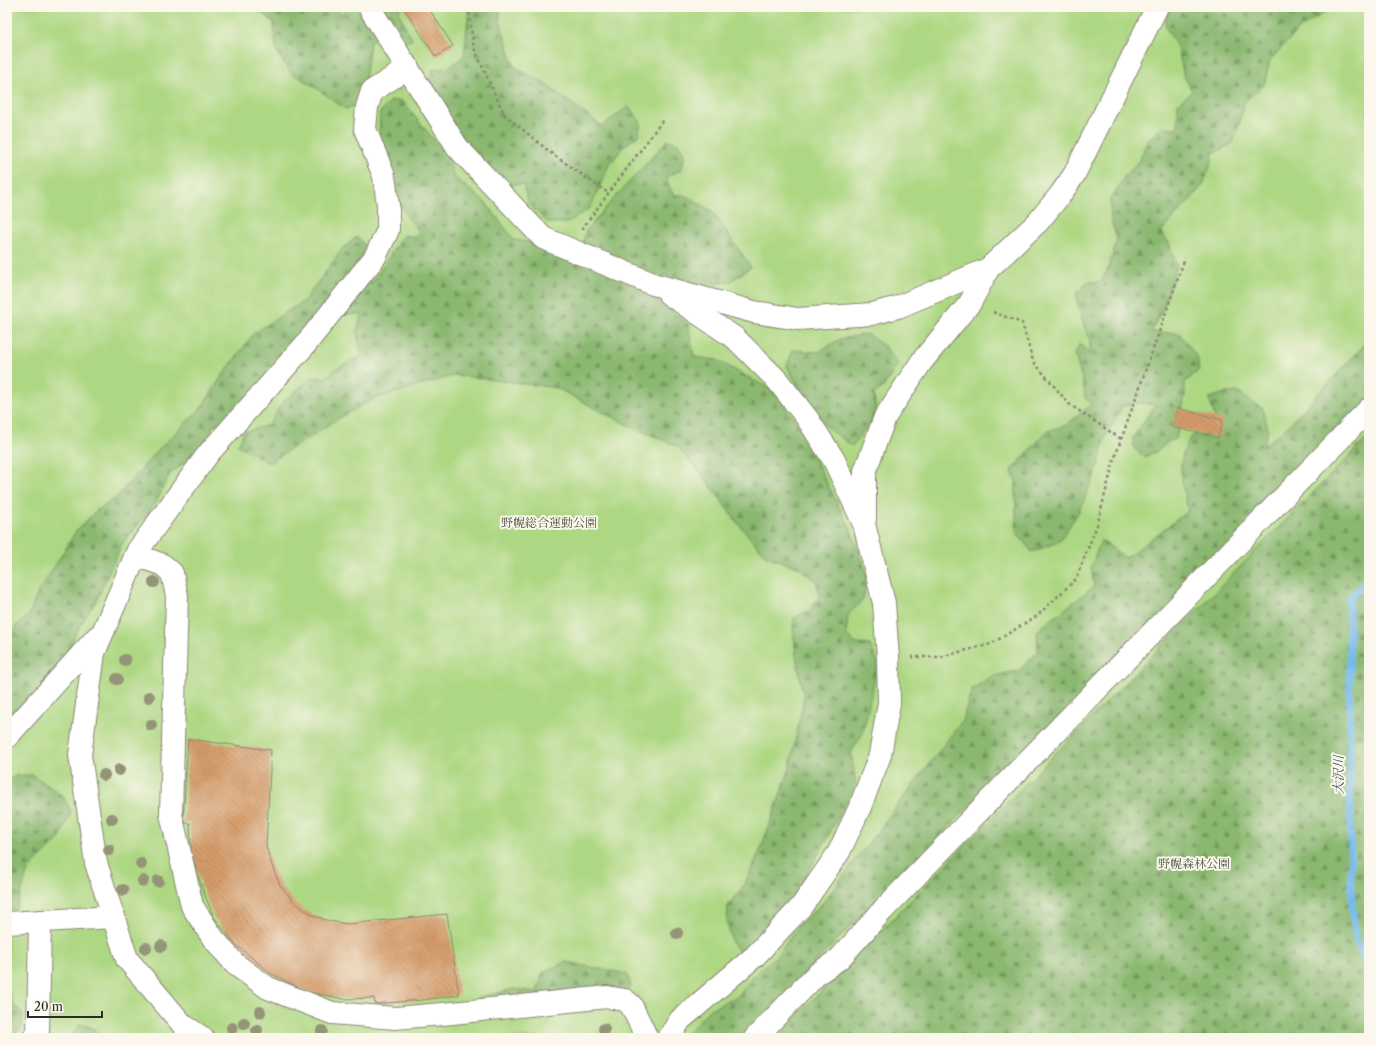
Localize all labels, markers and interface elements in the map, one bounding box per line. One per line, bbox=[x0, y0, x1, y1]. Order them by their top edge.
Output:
park label: 野幌総合運動公園 bbox=[501, 515, 597, 530]
water label: 大沢川 bbox=[1330, 754, 1346, 795]
park label: 野幌森林公園 bbox=[1158, 856, 1230, 871]
scale bar bbox=[28, 993, 102, 1019]
text: 20 m bbox=[34, 999, 63, 1014]

